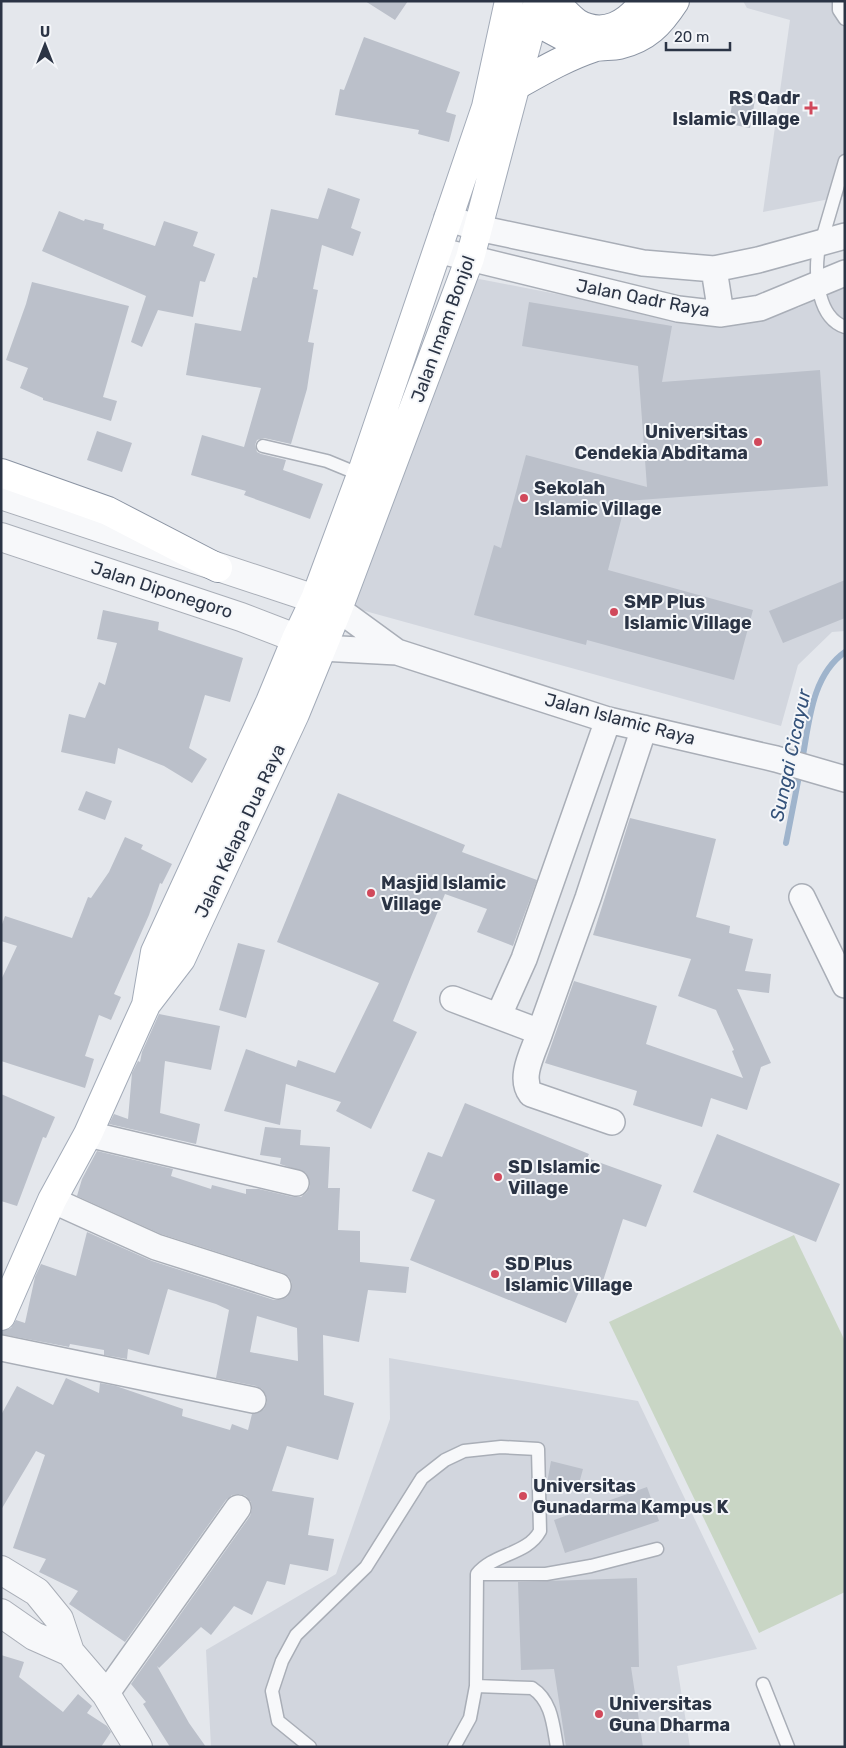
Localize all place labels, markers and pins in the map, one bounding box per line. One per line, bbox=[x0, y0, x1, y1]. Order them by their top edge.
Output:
place label: RS Qadr Islamic Village bbox=[672, 87, 800, 130]
marker: RS Qadr Islamic Village bbox=[804, 101, 818, 115]
place label: Universitas Cendekia Abditama bbox=[574, 421, 748, 464]
marker: Universitas Cendekia Abditama bbox=[752, 436, 764, 448]
place label: Sekolah Islamic Village bbox=[534, 477, 662, 520]
marker: Sekolah Islamic Village bbox=[518, 492, 530, 504]
place label: SMP Plus Islamic Village bbox=[624, 591, 752, 634]
marker: SMP Plus Islamic Village bbox=[608, 606, 620, 618]
place label: Masjid Islamic Village bbox=[381, 872, 506, 915]
marker: Masjid Islamic Village bbox=[365, 887, 377, 899]
place label: SD Islamic Village bbox=[508, 1156, 601, 1199]
marker: SD Islamic Village bbox=[492, 1171, 504, 1183]
place label: SD Plus Islamic Village bbox=[505, 1253, 633, 1296]
marker: SD Plus Islamic Village bbox=[489, 1268, 501, 1280]
place label: Universitas Gunadarma Kampus K bbox=[533, 1475, 728, 1518]
marker: Universitas Gunadarma Kampus K bbox=[517, 1490, 529, 1502]
place label: Universitas Guna Dharma bbox=[609, 1693, 730, 1736]
marker: Universitas Guna Dharma bbox=[593, 1708, 605, 1720]

